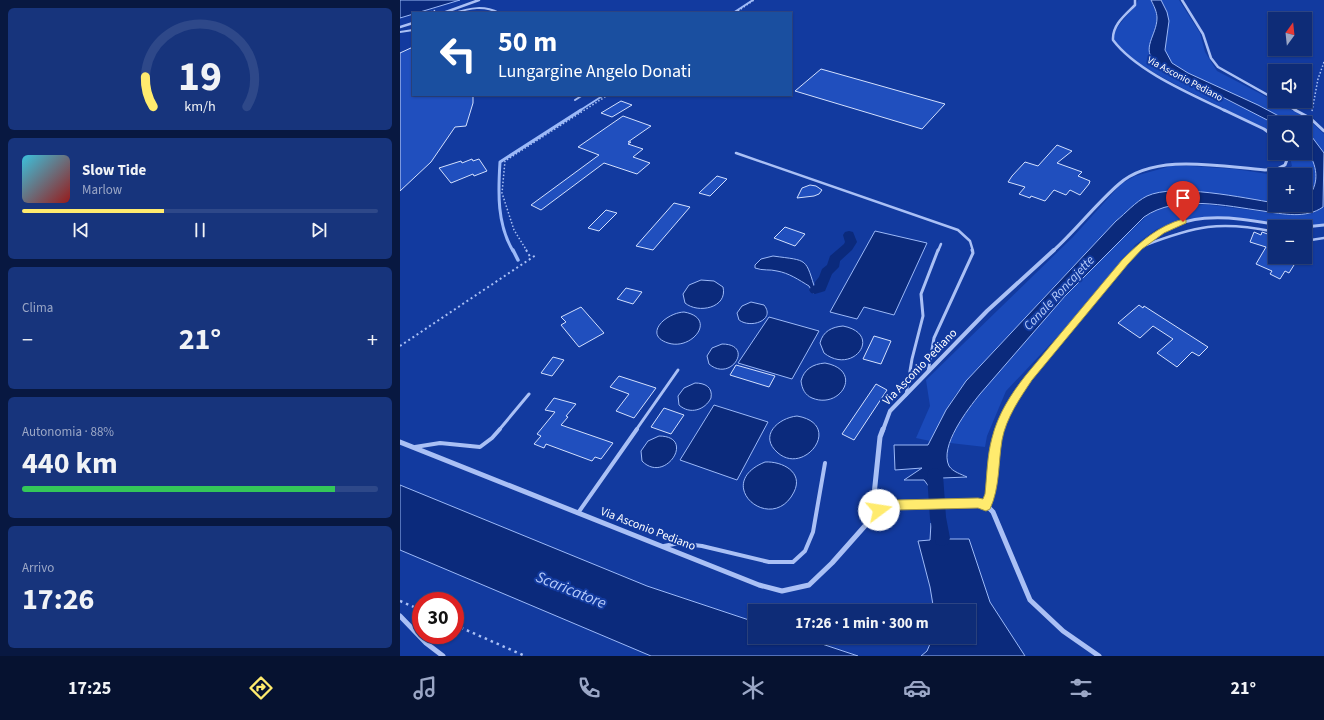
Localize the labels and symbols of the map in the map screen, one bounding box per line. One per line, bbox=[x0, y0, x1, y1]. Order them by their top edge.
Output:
north arrow bbox=[1268, 12, 1312, 56]
street label: Via Asconio Pediano bbox=[1145, 53, 1225, 105]
pin bbox=[1166, 181, 1200, 222]
water label: Canale Roncajette bbox=[1019, 252, 1099, 334]
street label: Via Asconio Pediano bbox=[879, 325, 961, 409]
position arrow bbox=[858, 489, 900, 531]
street label: Via Asconio Pediano bbox=[598, 503, 698, 555]
water label: Scaricatore bbox=[532, 566, 610, 614]
speed limit sign: 30 bbox=[412, 592, 464, 644]

